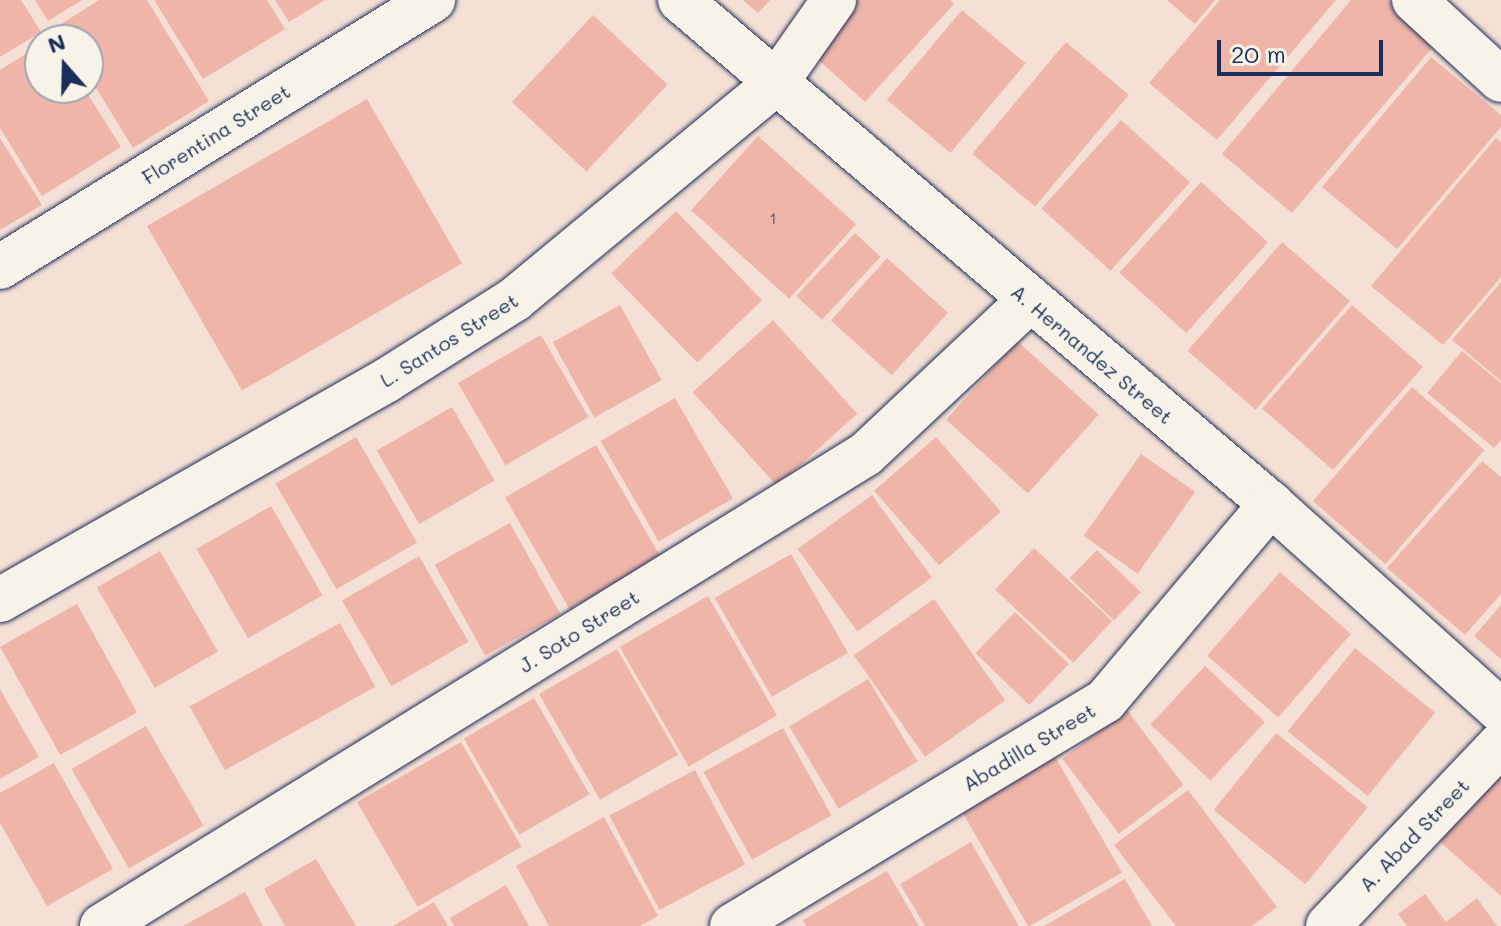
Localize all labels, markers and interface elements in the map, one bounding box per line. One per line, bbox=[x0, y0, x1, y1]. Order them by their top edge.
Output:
north arrow bbox=[24, 24, 104, 104]
scale bar bbox=[1221, 24, 1387, 74]
text: N bbox=[43, 26, 69, 59]
text: 20 m bbox=[1231, 38, 1286, 69]
street label: Florentina Street bbox=[138, 79, 294, 189]
house number: 1 bbox=[769, 208, 777, 228]
street label: A. Hernandez Street bbox=[1006, 279, 1178, 429]
street label: L. Santos Street bbox=[376, 288, 522, 392]
street label: J. Soto Street bbox=[514, 584, 644, 678]
street label: Abadilla Street bbox=[958, 698, 1100, 796]
street label: A. Abad Street bbox=[1354, 773, 1474, 897]

